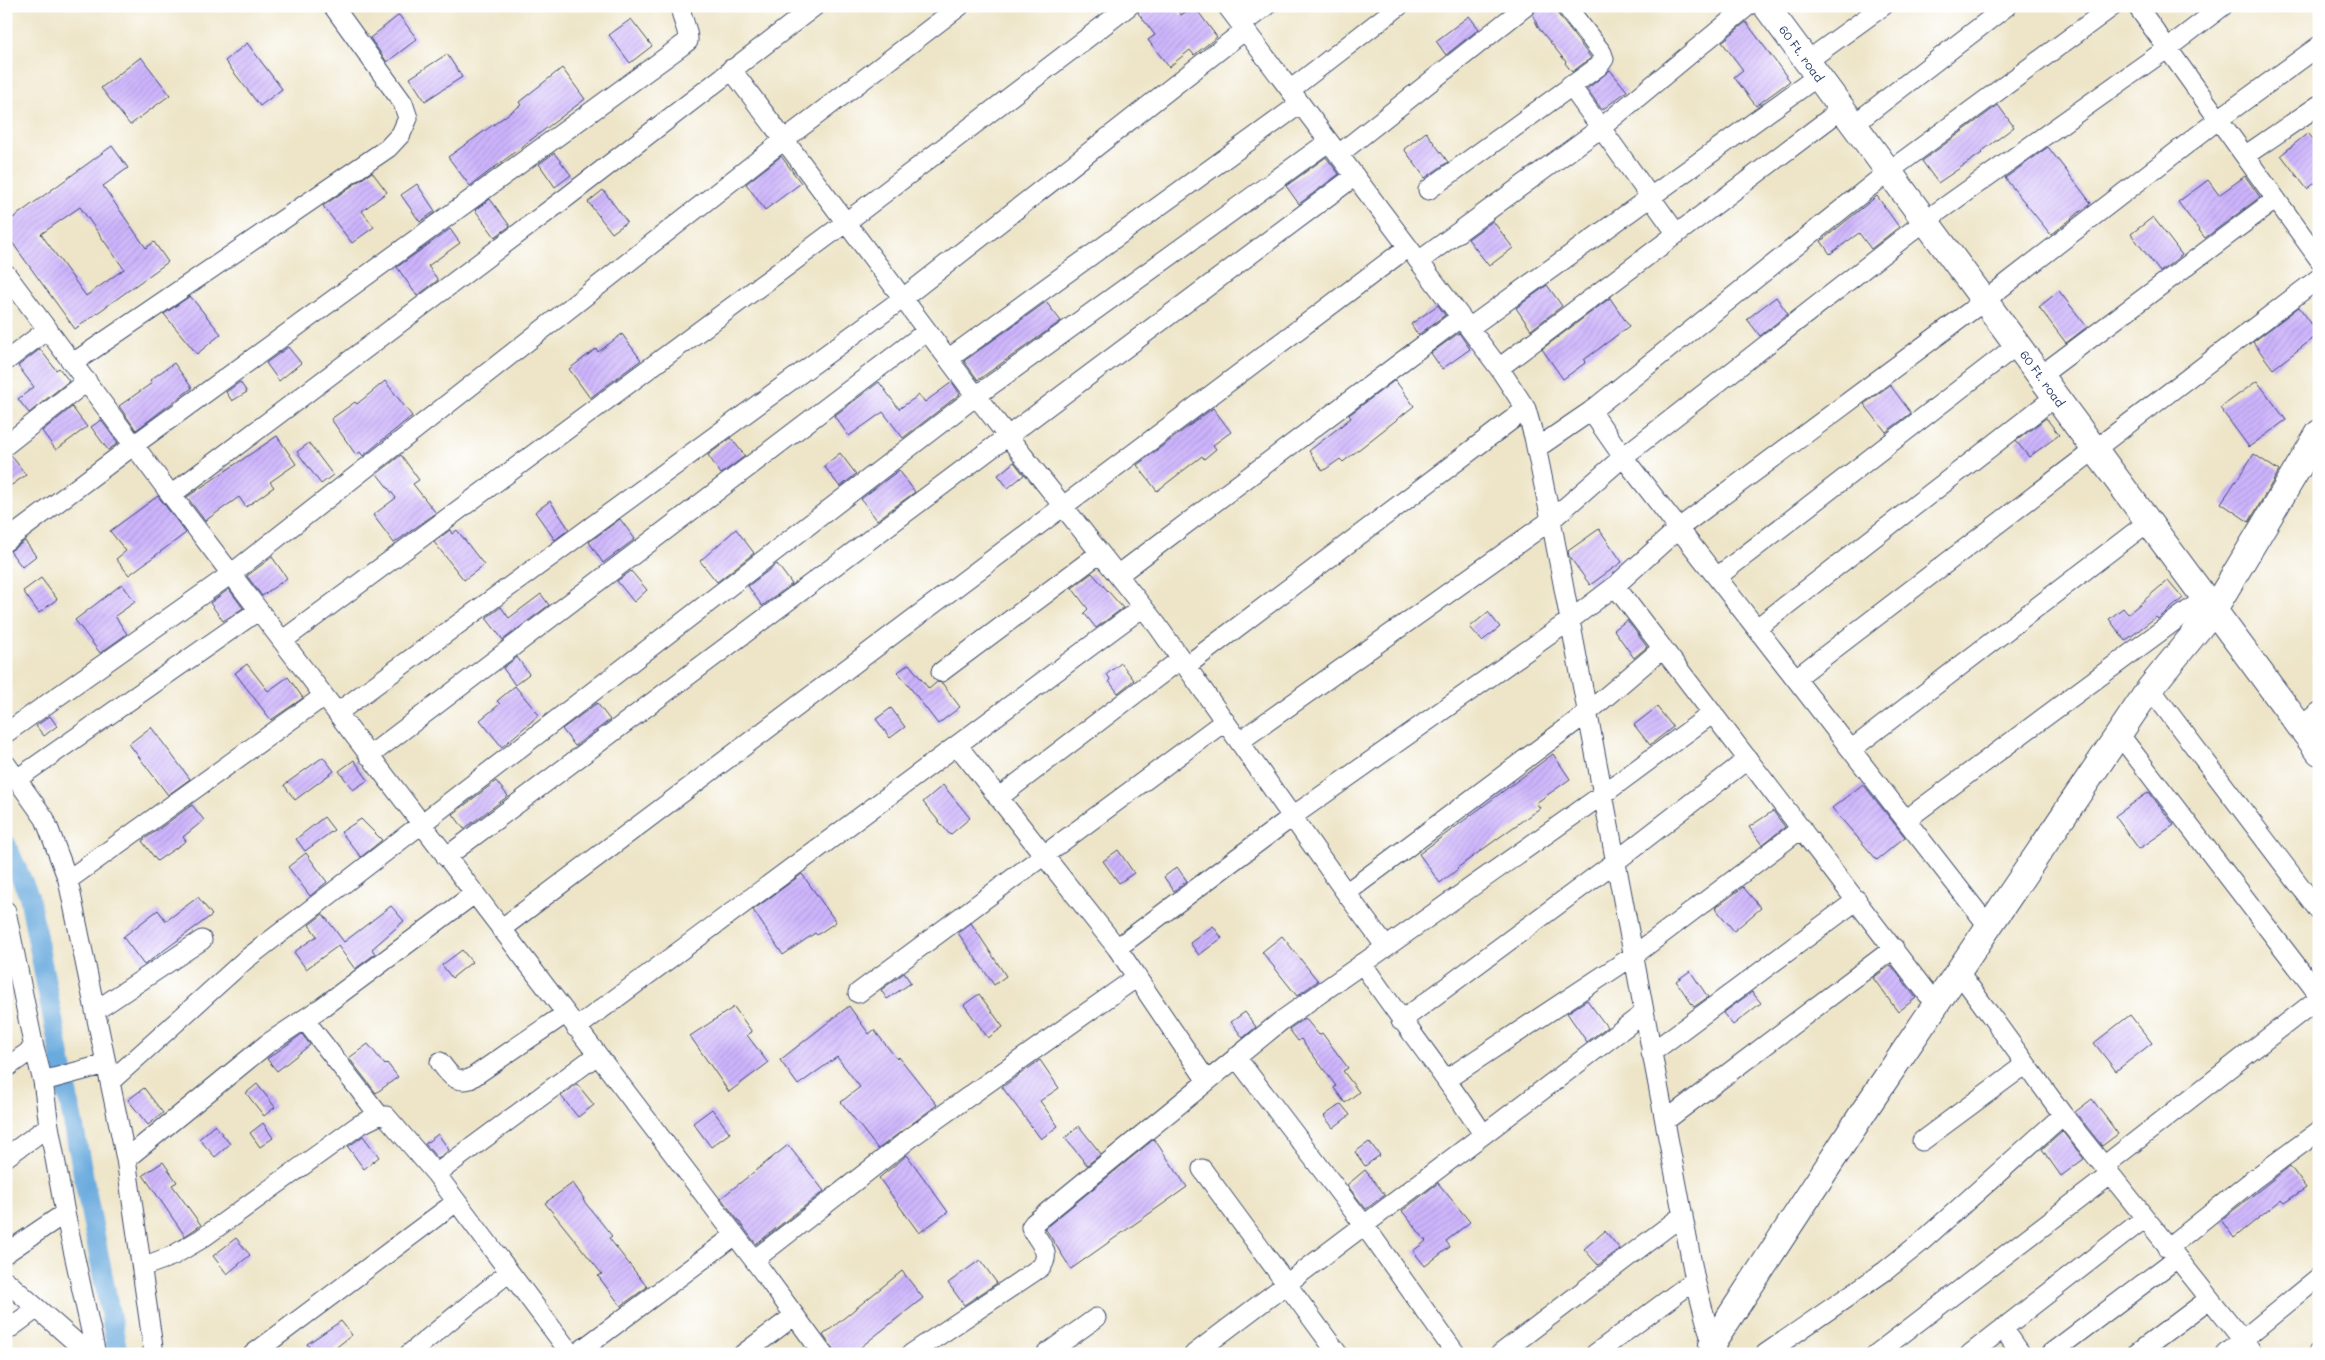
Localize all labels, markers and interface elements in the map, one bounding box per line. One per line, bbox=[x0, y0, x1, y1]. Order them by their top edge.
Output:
street label: 60 Ft. road bbox=[1776, 22, 1828, 85]
street label: 60 Ft. road bbox=[2017, 347, 2069, 410]

